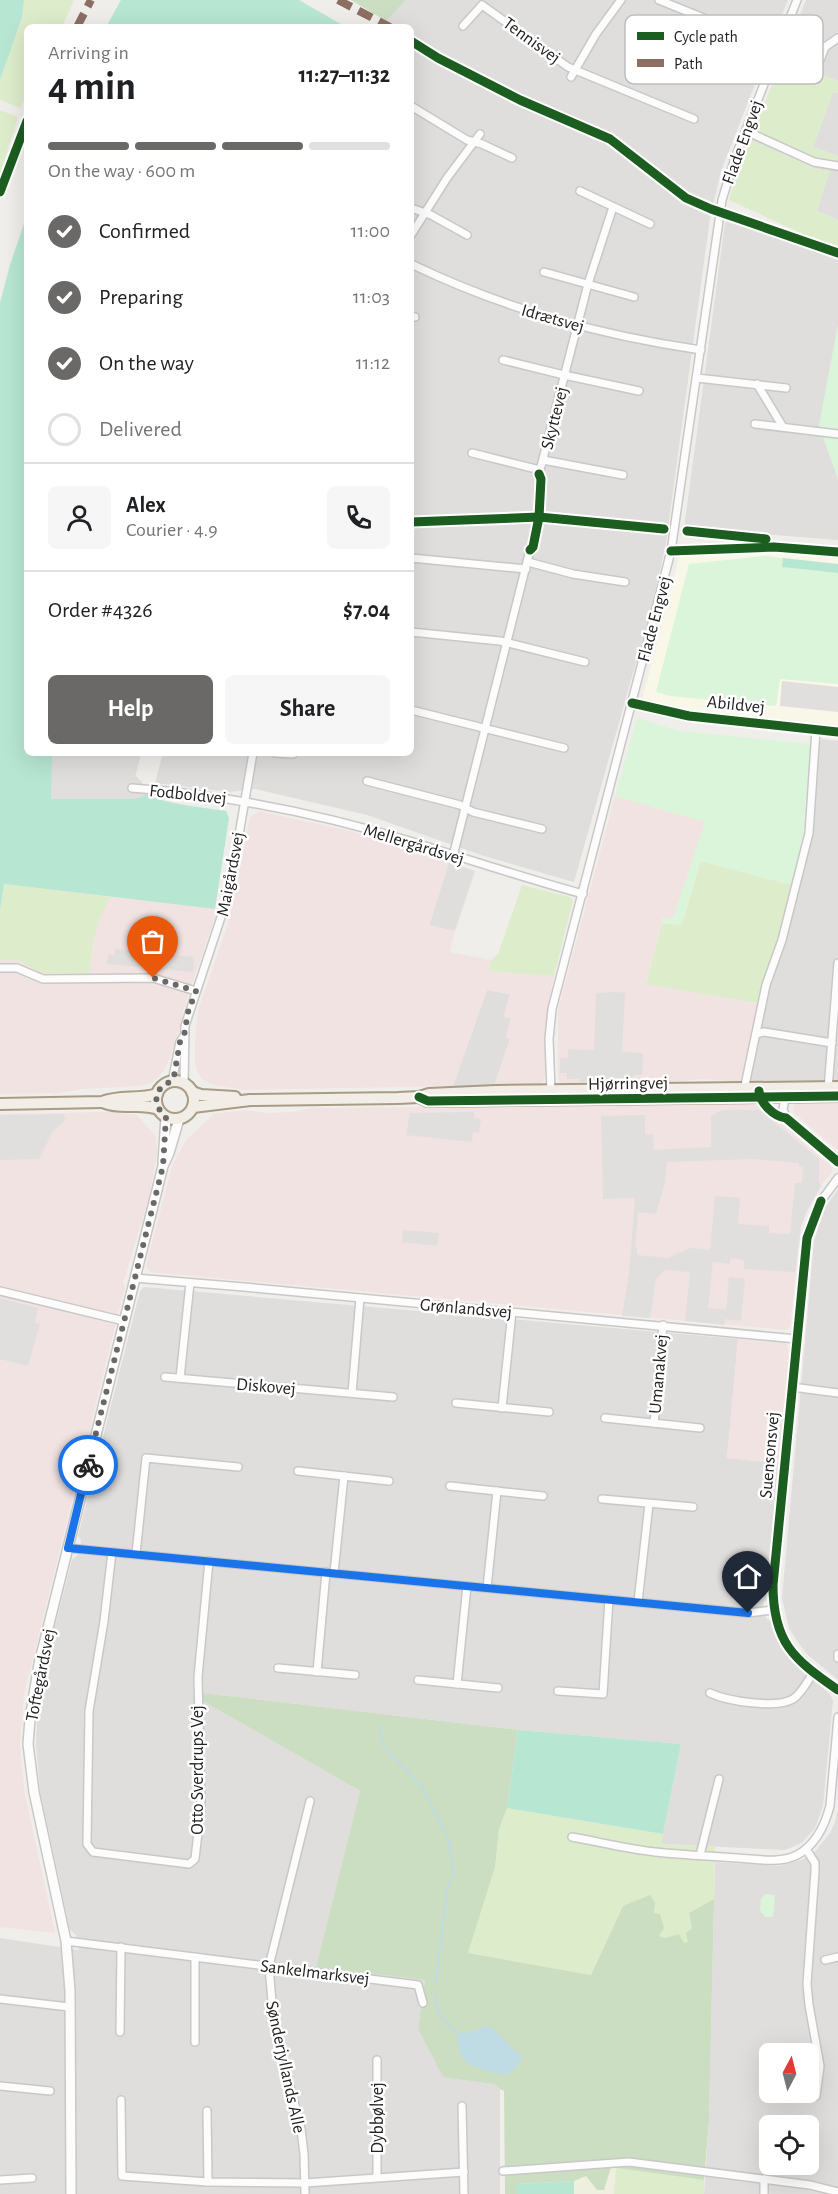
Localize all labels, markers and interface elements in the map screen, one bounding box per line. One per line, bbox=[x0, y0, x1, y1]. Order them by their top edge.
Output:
street label: Tennisvej bbox=[500, 14, 563, 67]
legend bbox=[625, 15, 823, 84]
text: Cycle path bbox=[674, 29, 738, 46]
text: Arriving in bbox=[48, 43, 129, 63]
text: Path bbox=[674, 56, 703, 72]
text: 11:27–11:32 bbox=[298, 64, 390, 86]
text: 4 min bbox=[48, 68, 136, 107]
street label: Flade Engvej bbox=[719, 98, 766, 187]
text: On the way · 600 m bbox=[48, 161, 195, 181]
icon: check bbox=[48, 215, 81, 248]
text: Confirmed bbox=[99, 220, 190, 242]
text: 11:00 bbox=[351, 221, 390, 241]
icon: check bbox=[48, 281, 81, 314]
text: Preparing bbox=[99, 286, 183, 308]
text: 11:03 bbox=[353, 287, 390, 307]
street label: Idrætsvej bbox=[519, 301, 586, 336]
icon: check bbox=[48, 347, 81, 380]
text: On the way bbox=[99, 352, 194, 374]
text: 11:12 bbox=[356, 353, 390, 373]
street label: Skyttevej bbox=[538, 385, 571, 452]
text: Delivered bbox=[99, 418, 182, 440]
button: person bbox=[48, 486, 111, 549]
button: phone bbox=[327, 486, 390, 549]
text: Alex bbox=[126, 494, 166, 516]
text: Courier · 4.9 bbox=[126, 520, 218, 540]
street label: Flade Engvej bbox=[635, 574, 675, 664]
text: Order #4326 bbox=[48, 599, 153, 621]
text: $7.04 bbox=[343, 599, 390, 621]
button: Help bbox=[48, 675, 213, 744]
button: Share bbox=[225, 675, 390, 744]
street label: Abildvej bbox=[706, 693, 766, 717]
street label: Fodboldvej bbox=[148, 782, 227, 808]
street label: Mellergårdsvej bbox=[361, 821, 466, 869]
street label: Maigårdsvej bbox=[214, 830, 248, 918]
pin bbox=[127, 916, 178, 978]
icon: bag bbox=[136, 925, 169, 958]
street label: Hjørringvej bbox=[588, 1074, 668, 1094]
street label: Grønlandsvej bbox=[419, 1296, 513, 1322]
street label: Umanakvej bbox=[647, 1334, 671, 1415]
street label: Diskovej bbox=[235, 1375, 296, 1399]
street label: Suensonsvej bbox=[757, 1411, 783, 1499]
courier bbox=[58, 1435, 118, 1495]
icon: bike bbox=[72, 1449, 105, 1482]
pin bbox=[722, 1551, 773, 1613]
icon: home bbox=[731, 1560, 764, 1593]
street label: Toftegårdsvej bbox=[23, 1627, 59, 1723]
street label: Otto Sverdrups Vej bbox=[189, 1705, 207, 1835]
street label: Sankelmarksvej bbox=[259, 1957, 371, 1989]
street label: Sønderjyllands Alle bbox=[262, 1999, 308, 2135]
north arrow bbox=[759, 2043, 819, 2103]
map controls bbox=[759, 2043, 819, 2175]
street label: Dybbølvej bbox=[369, 2082, 387, 2154]
button: locate bbox=[759, 2115, 819, 2175]

